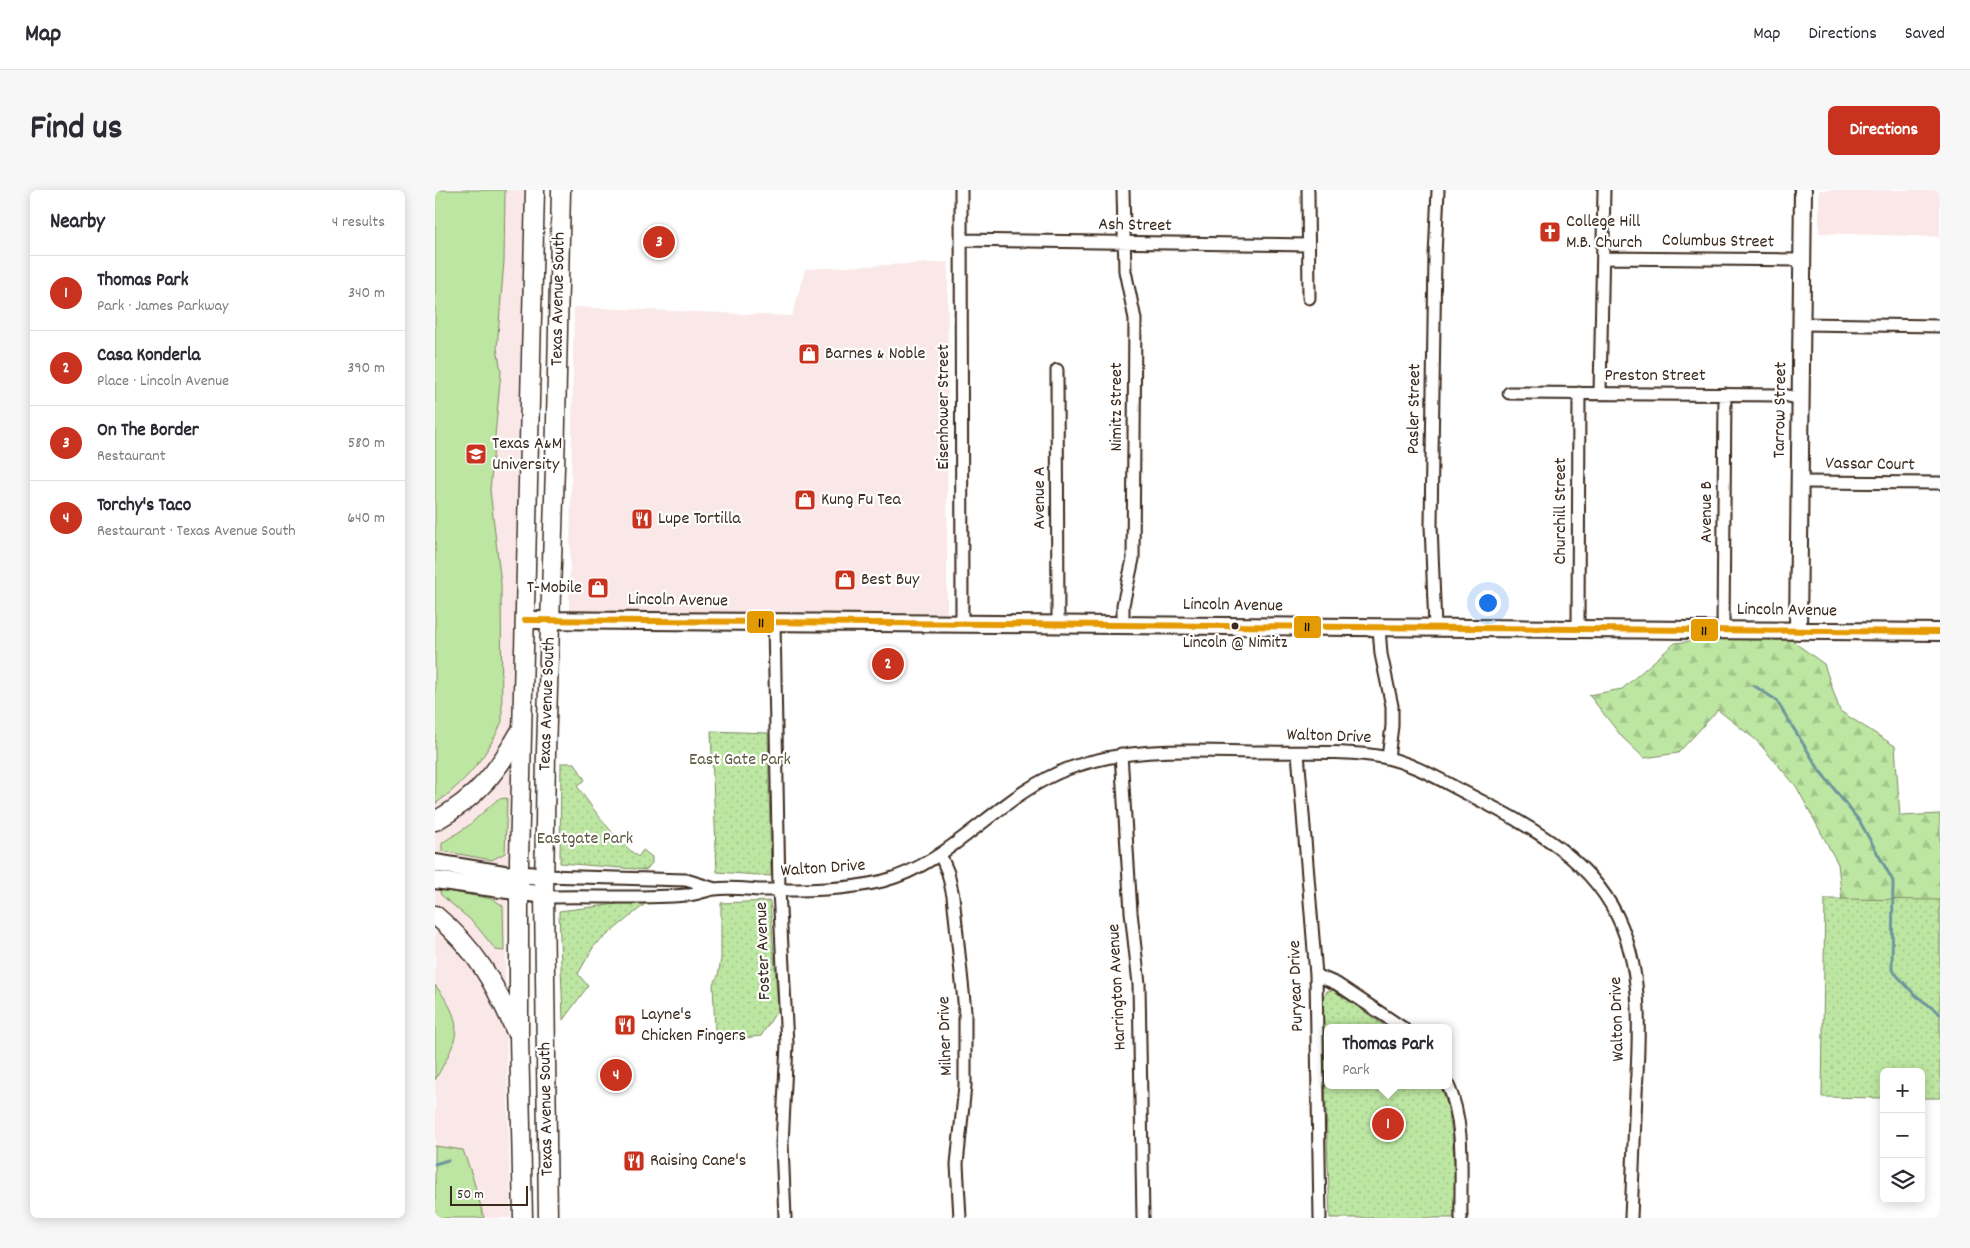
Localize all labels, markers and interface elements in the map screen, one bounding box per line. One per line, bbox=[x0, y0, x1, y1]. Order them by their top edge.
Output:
text: Map bbox=[25, 18, 61, 52]
text: Map bbox=[1753, 22, 1780, 47]
text: Directions bbox=[1808, 22, 1877, 47]
text: Saved bbox=[1905, 22, 1945, 47]
text: Find us bbox=[30, 105, 122, 155]
button: Directions bbox=[1828, 106, 1940, 155]
text: Nearby bbox=[50, 208, 105, 238]
place label: College Hill M.B. Church bbox=[1566, 210, 1642, 256]
text: 4 results bbox=[332, 211, 385, 234]
street label: Ash Street bbox=[1098, 213, 1172, 239]
church icon: College Hill M.B. Church bbox=[1538, 220, 1562, 244]
pin: 3 bbox=[643, 223, 675, 261]
street label: Columbus Street bbox=[1662, 229, 1775, 255]
street label: Texas Avenue South bbox=[545, 232, 573, 366]
text: Thomas Park bbox=[97, 268, 188, 295]
text: 1 bbox=[64, 282, 68, 305]
text: 340 m bbox=[348, 282, 385, 305]
text: Park · James Parkway bbox=[97, 295, 229, 318]
shop icon: Barnes & Noble bbox=[797, 342, 821, 366]
place label: Barnes & Noble bbox=[825, 342, 926, 367]
text: Casa Konderla bbox=[97, 343, 200, 370]
street label: Eisenhower Street bbox=[932, 344, 957, 470]
text: 2 bbox=[63, 357, 70, 380]
text: 390 m bbox=[347, 357, 385, 380]
street label: Tarrow Street bbox=[1768, 361, 1794, 458]
street label: Nimitz Street bbox=[1105, 362, 1130, 452]
street label: Pasler Street bbox=[1402, 363, 1428, 455]
street label: Preston Street bbox=[1604, 364, 1706, 389]
text: Place · Lincoln Avenue bbox=[97, 370, 229, 393]
text: On The Border bbox=[97, 418, 199, 445]
text: 3 bbox=[62, 432, 70, 455]
text: 580 m bbox=[348, 432, 385, 455]
place label: Texas A&M University bbox=[492, 432, 562, 478]
school or university icon: Texas A&M University bbox=[464, 442, 488, 466]
text: Restaurant bbox=[97, 445, 166, 468]
street label: Vassar Court bbox=[1825, 452, 1915, 478]
street label: Churchill Street bbox=[1549, 457, 1574, 564]
street label: Avenue A bbox=[1028, 466, 1053, 530]
street label: Avenue B bbox=[1695, 481, 1720, 543]
shop icon: Kung Fu Tea bbox=[793, 488, 817, 512]
place label: Kung Fu Tea bbox=[821, 488, 901, 513]
text: Torchy's Taco bbox=[97, 493, 191, 520]
text: 4 bbox=[63, 507, 69, 530]
text: 640 m bbox=[347, 507, 385, 530]
restaurant icon: Lupe Tortilla bbox=[630, 507, 654, 531]
place label: Lupe Tortilla bbox=[658, 507, 741, 532]
text: Restaurant · Texas Avenue South bbox=[97, 520, 296, 543]
shop icon: Best Buy bbox=[833, 568, 857, 592]
place label: Best Buy bbox=[861, 568, 920, 593]
place label: T-Mobile bbox=[527, 576, 582, 601]
shop icon: T-Mobile bbox=[586, 576, 610, 600]
street label: Lincoln Avenue bbox=[628, 588, 728, 614]
your location bbox=[1475, 590, 1501, 616]
street label: Lincoln Avenue bbox=[1183, 593, 1283, 619]
street label: Lincoln Avenue bbox=[1737, 598, 1837, 624]
line badge: 11 bbox=[746, 610, 775, 634]
text: 11 bbox=[758, 614, 764, 634]
line badge: 11 bbox=[1293, 615, 1322, 639]
text: 11 bbox=[1304, 618, 1310, 638]
line badge: 11 bbox=[1690, 618, 1719, 642]
marker: Lincoln @ Nimitz bbox=[1230, 621, 1240, 631]
text: 11 bbox=[1701, 622, 1707, 642]
place label: Lincoln @ Nimitz bbox=[1183, 632, 1288, 656]
street label: Texas Avenue South bbox=[533, 637, 563, 771]
pin: 2 bbox=[872, 645, 904, 683]
street label: Walton Drive bbox=[1286, 723, 1372, 751]
park label: East Gate Park bbox=[689, 748, 791, 773]
park label: Eastgate Park bbox=[537, 827, 633, 852]
street label: Walton Drive bbox=[780, 854, 866, 884]
street label: Foster Avenue bbox=[750, 901, 778, 1001]
street label: Harrington Avenue bbox=[1102, 923, 1134, 1051]
street label: Puryear Drive bbox=[1283, 940, 1311, 1032]
street label: Walton Drive bbox=[1604, 976, 1632, 1062]
street label: Milner Drive bbox=[932, 996, 960, 1076]
place label: Layne's Chicken Fingers bbox=[641, 1003, 746, 1049]
restaurant icon: Layne's Chicken Fingers bbox=[613, 1013, 637, 1037]
popup bbox=[1324, 1024, 1452, 1089]
text: Thomas Park bbox=[1342, 1032, 1434, 1059]
street label: Texas Avenue South bbox=[533, 1042, 561, 1176]
pin: 4 bbox=[600, 1056, 632, 1094]
text: Park bbox=[1342, 1059, 1370, 1082]
map controls bbox=[1880, 1068, 1925, 1203]
button: + bbox=[1880, 1068, 1925, 1113]
pin: 1 bbox=[1372, 1105, 1404, 1143]
button: − bbox=[1880, 1113, 1925, 1158]
restaurant icon: Raising Cane's bbox=[622, 1149, 646, 1173]
place label: Raising Cane's bbox=[650, 1149, 746, 1174]
button: layers bbox=[1880, 1158, 1925, 1203]
scale bar bbox=[450, 1183, 527, 1206]
text: 50 m bbox=[457, 1185, 484, 1205]

